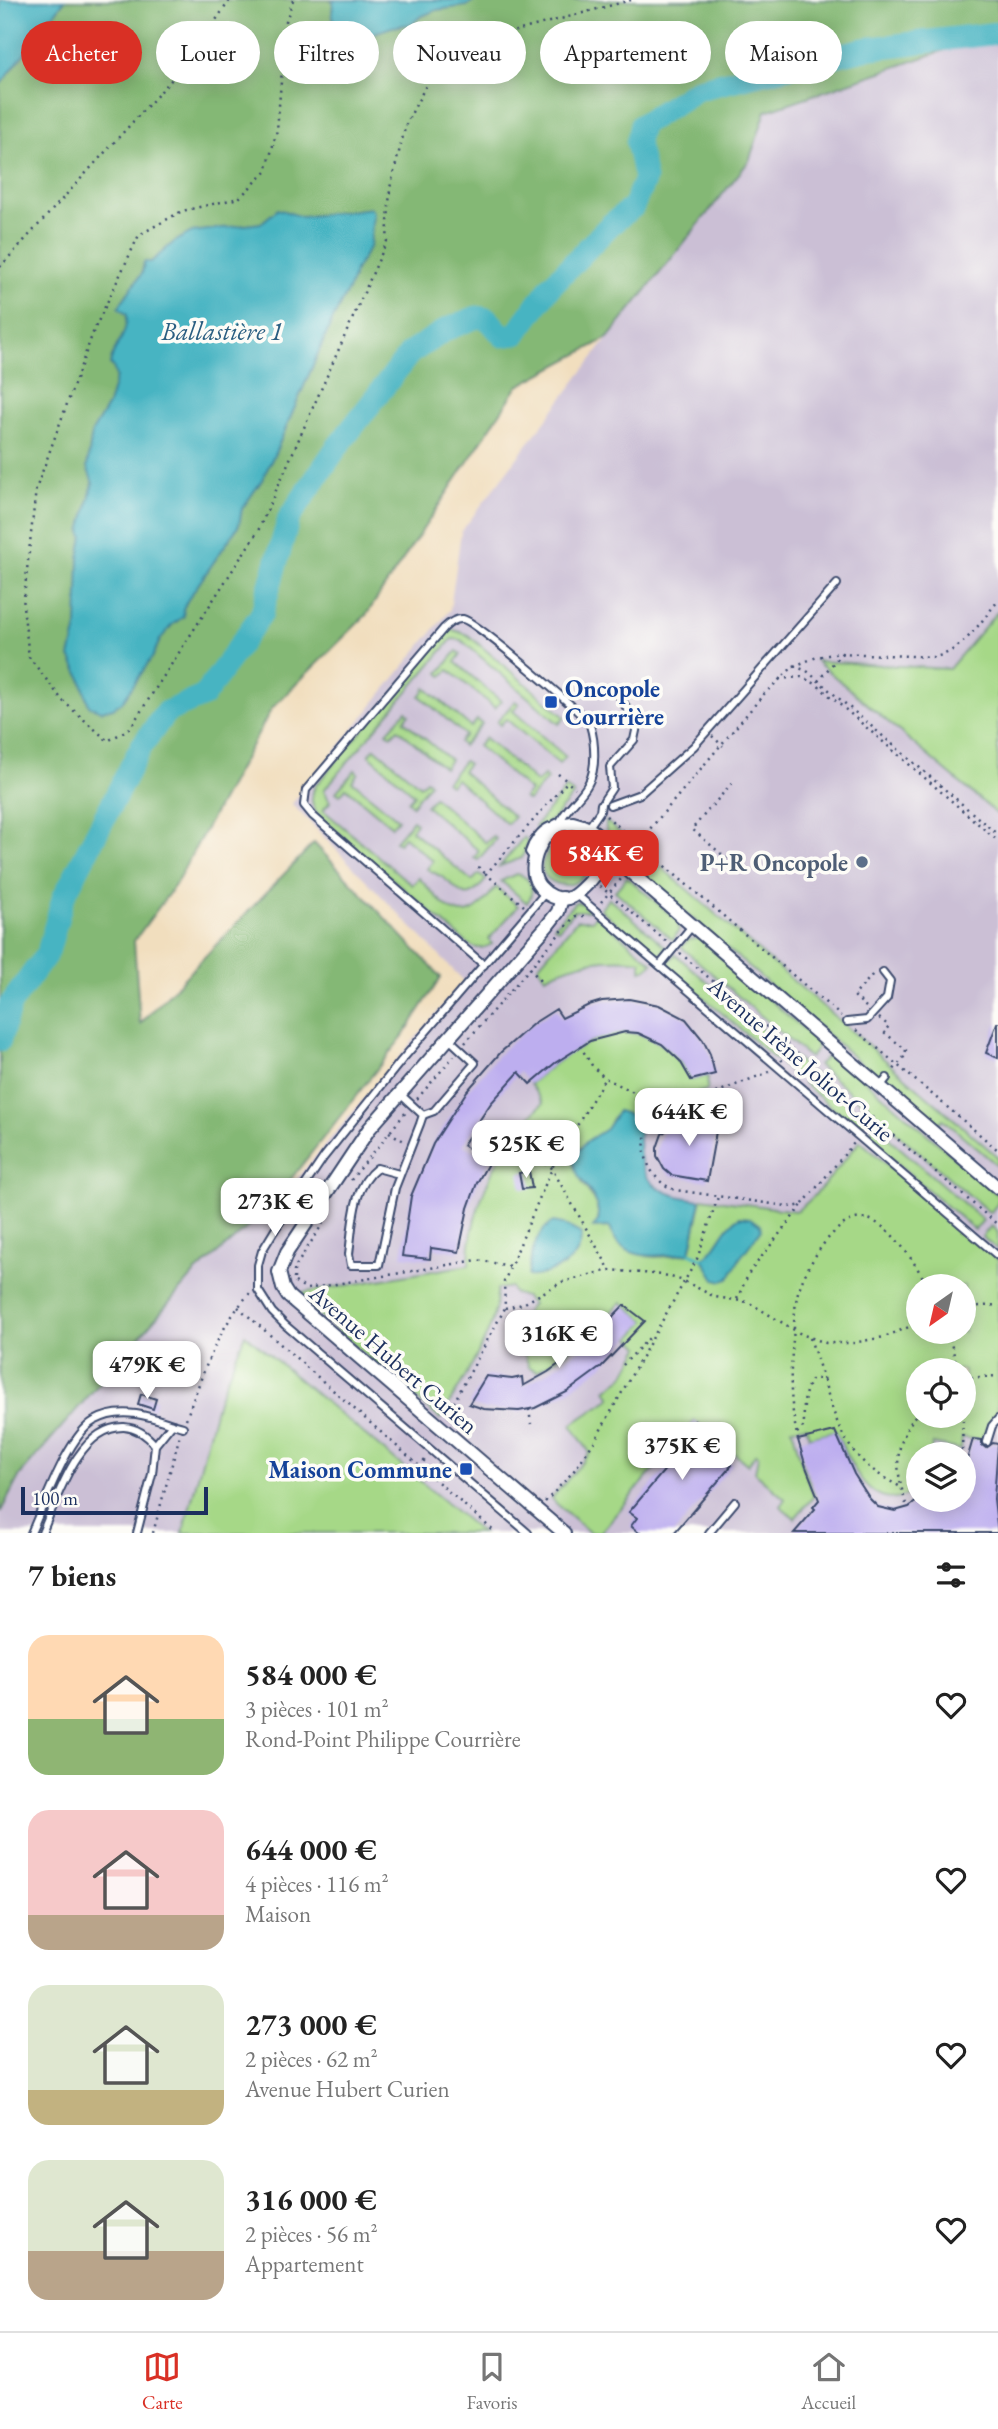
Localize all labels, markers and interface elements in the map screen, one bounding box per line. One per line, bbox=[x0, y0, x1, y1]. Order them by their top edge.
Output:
chip: Acheter bbox=[21, 21, 142, 84]
chip: Louer bbox=[156, 21, 260, 84]
chip: Filtres bbox=[274, 21, 379, 84]
chip: Nouveau bbox=[393, 21, 526, 84]
chip: Appartement bbox=[540, 21, 711, 84]
chip: Maison bbox=[725, 21, 842, 84]
water label: Ballastière 1 bbox=[160, 314, 283, 348]
place label: Oncopole Courrière bbox=[565, 673, 664, 732]
marker: Oncopole Courrière bbox=[543, 694, 559, 710]
pin: 584K € bbox=[548, 830, 662, 890]
text: 584K € bbox=[567, 838, 643, 868]
place label: P+R Oncopole bbox=[700, 847, 848, 878]
marker: P+R Oncopole bbox=[854, 854, 870, 870]
street label: Avenue Irène Joliot-Curie bbox=[701, 969, 900, 1148]
pin: 644K € bbox=[632, 1088, 746, 1148]
text: 644K € bbox=[651, 1096, 727, 1126]
pin: 525K € bbox=[469, 1120, 583, 1180]
text: 525K € bbox=[488, 1128, 564, 1158]
pin: 273K € bbox=[218, 1178, 332, 1238]
text: 273K € bbox=[237, 1186, 313, 1216]
north arrow bbox=[906, 1274, 976, 1344]
map controls bbox=[906, 1274, 976, 1512]
street label: Avenue Hubert Curien bbox=[303, 1277, 485, 1441]
pin: 316K € bbox=[502, 1310, 616, 1370]
text: 316K € bbox=[521, 1318, 597, 1348]
pin: 479K € bbox=[90, 1342, 204, 1401]
text: 479K € bbox=[109, 1349, 185, 1379]
button: locate bbox=[906, 1358, 976, 1428]
pin: 375K € bbox=[625, 1422, 739, 1482]
text: 375K € bbox=[644, 1430, 720, 1460]
button: layers bbox=[906, 1442, 976, 1512]
place label: Maison Commune bbox=[268, 1454, 452, 1485]
marker: Maison Commune bbox=[458, 1461, 474, 1477]
scale bar bbox=[21, 1484, 208, 1516]
text: 100 m bbox=[32, 1486, 78, 1511]
text: 7 biens bbox=[28, 1556, 116, 1595]
icon: filters bbox=[932, 1556, 970, 1594]
text: 584 000 € bbox=[245, 1655, 377, 1694]
icon: home bbox=[84, 1663, 168, 1747]
icon: heart bbox=[932, 1686, 970, 1724]
text: 3 pièces · 101 m² bbox=[245, 1694, 389, 1724]
text: Rond-Point Philippe Courrière bbox=[245, 1724, 521, 1754]
text: 644 000 € bbox=[245, 1830, 377, 1869]
icon: home bbox=[84, 1838, 168, 1922]
icon: heart bbox=[932, 1861, 970, 1899]
text: 4 pièces · 116 m² bbox=[245, 1869, 389, 1899]
text: Maison bbox=[245, 1899, 311, 1929]
text: 273 000 € bbox=[245, 2005, 377, 2044]
icon: home bbox=[84, 2013, 168, 2097]
icon: heart bbox=[932, 2036, 970, 2074]
text: 2 pièces · 62 m² bbox=[245, 2044, 378, 2074]
text: Avenue Hubert Curien bbox=[245, 2074, 450, 2104]
text: 316 000 € bbox=[245, 2180, 377, 2219]
icon: home bbox=[84, 2188, 168, 2272]
icon: heart bbox=[932, 2211, 970, 2249]
text: 2 pièces · 56 m² bbox=[245, 2219, 378, 2249]
text: Appartement bbox=[245, 2249, 364, 2279]
tab: Carte bbox=[142, 2348, 183, 2415]
tab: Favoris bbox=[467, 2348, 517, 2415]
tab: Accueil bbox=[801, 2348, 856, 2415]

